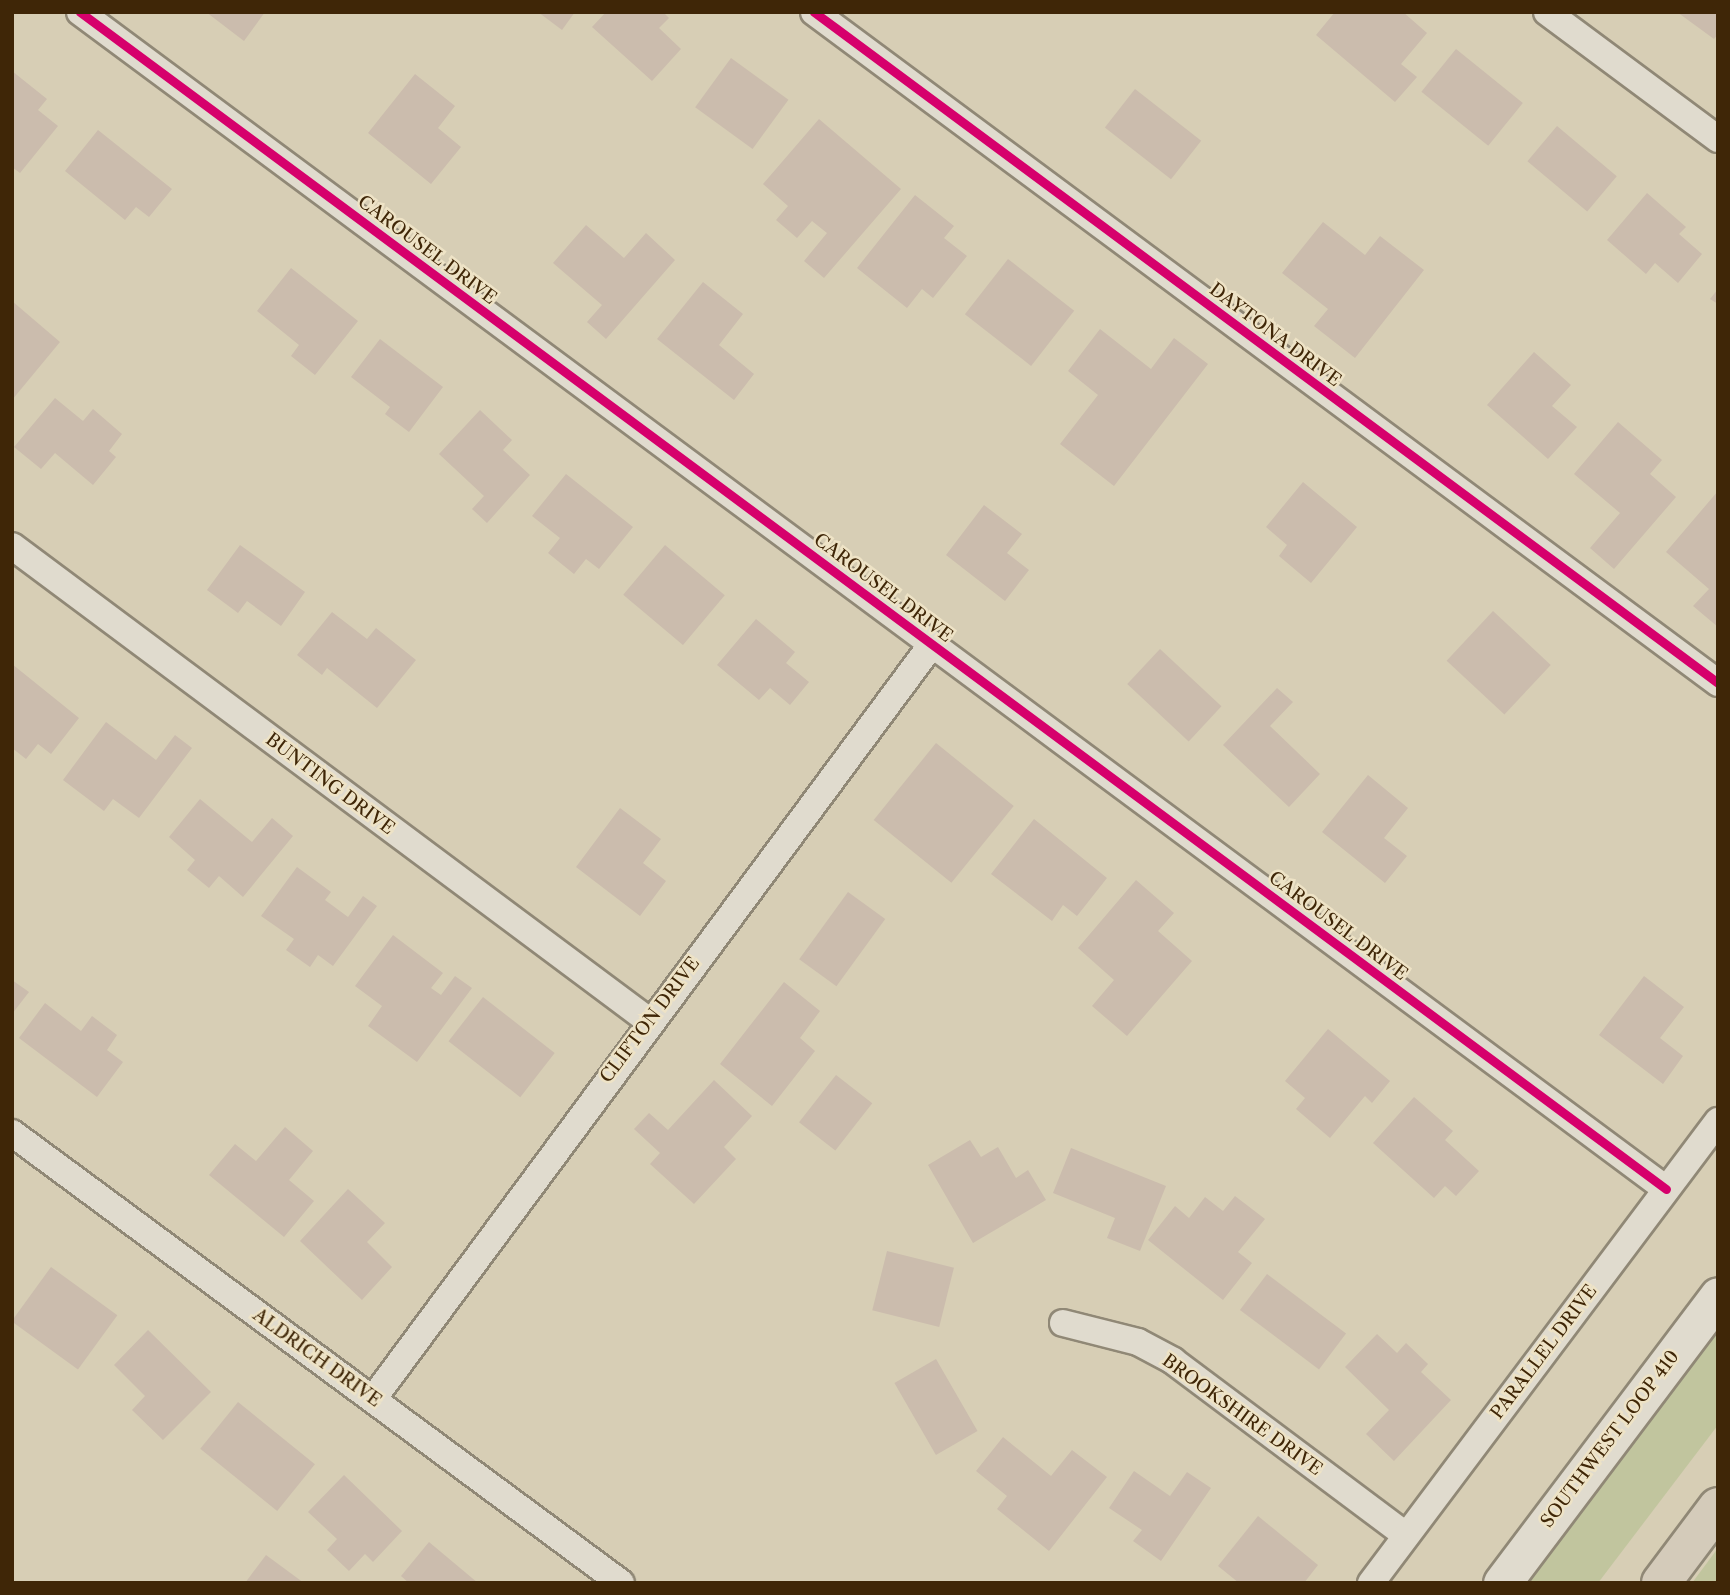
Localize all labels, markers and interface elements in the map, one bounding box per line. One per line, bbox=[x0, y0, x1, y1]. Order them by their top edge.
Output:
street label: CAROUSEL DRIVE bbox=[353, 191, 501, 309]
street label: DAYTONA DRIVE bbox=[1205, 278, 1345, 392]
street label: CAROUSEL DRIVE bbox=[809, 529, 957, 647]
street label: BUNTING DRIVE bbox=[262, 729, 398, 839]
street label: CAROUSEL DRIVE bbox=[1264, 867, 1412, 985]
street label: CLIFTON DRIVE bbox=[596, 953, 704, 1087]
street label: PARALLEL DRIVE bbox=[1486, 1280, 1602, 1424]
street label: ALDRICH DRIVE bbox=[249, 1304, 385, 1412]
street label: SOUTHWEST LOOP 410 bbox=[1536, 1346, 1684, 1532]
street label: BROOKSHIRE DRIVE bbox=[1158, 1350, 1326, 1480]

